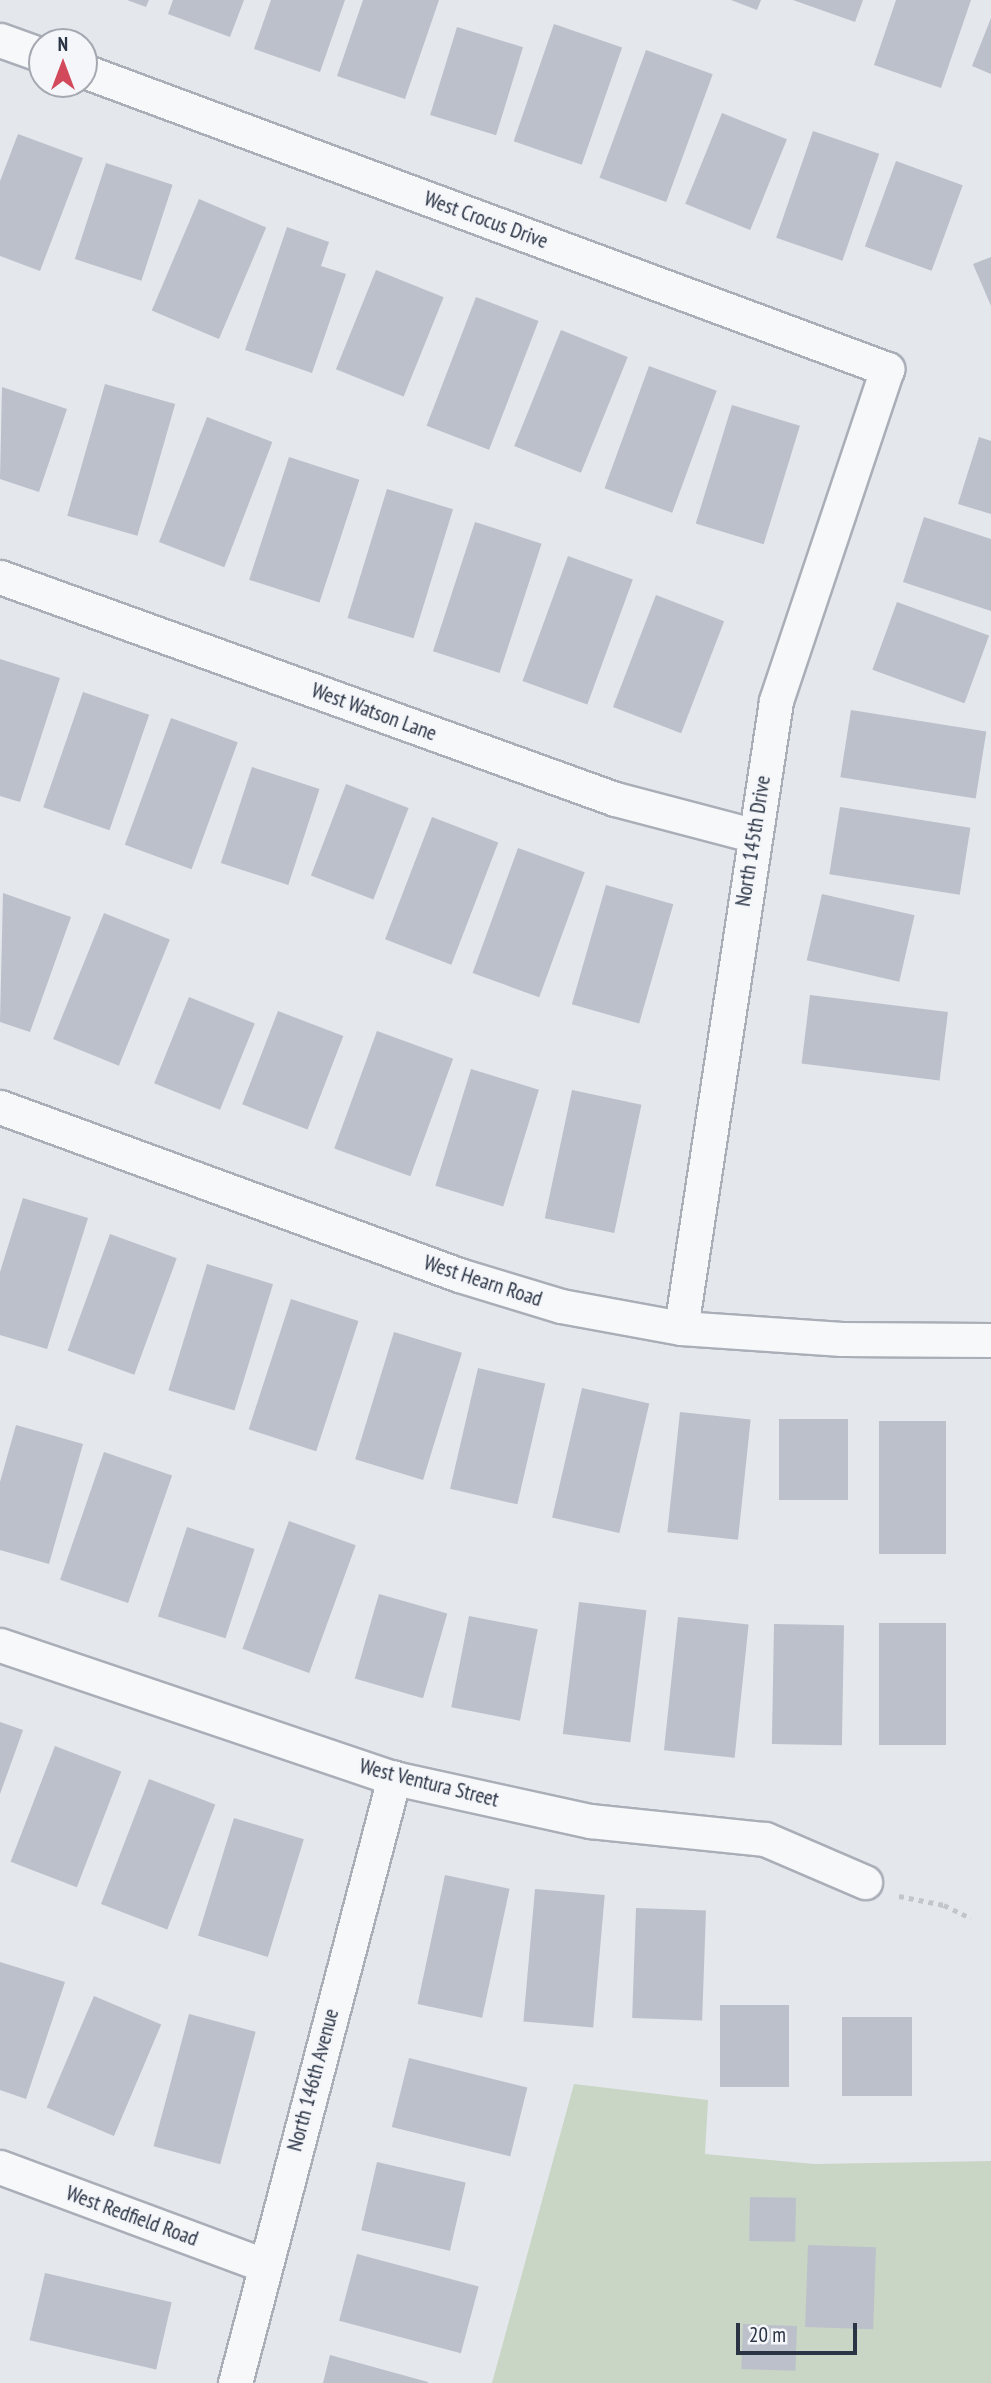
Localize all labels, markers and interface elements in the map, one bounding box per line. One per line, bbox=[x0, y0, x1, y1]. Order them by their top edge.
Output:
north arrow bbox=[28, 28, 98, 98]
text: N bbox=[58, 32, 68, 56]
street label: West Crocus Drive bbox=[421, 186, 551, 254]
street label: West Watson Lane bbox=[308, 678, 440, 746]
street label: North 145th Drive bbox=[730, 774, 776, 908]
street label: West Hearn Road bbox=[421, 1250, 545, 1312]
street label: West Ventura Street bbox=[357, 1753, 501, 1813]
street label: North 146th Avenue bbox=[282, 2006, 344, 2154]
street label: West Redfield Road bbox=[63, 2180, 201, 2252]
scale bar bbox=[739, 2310, 860, 2354]
text: 20 m bbox=[749, 2321, 786, 2348]

